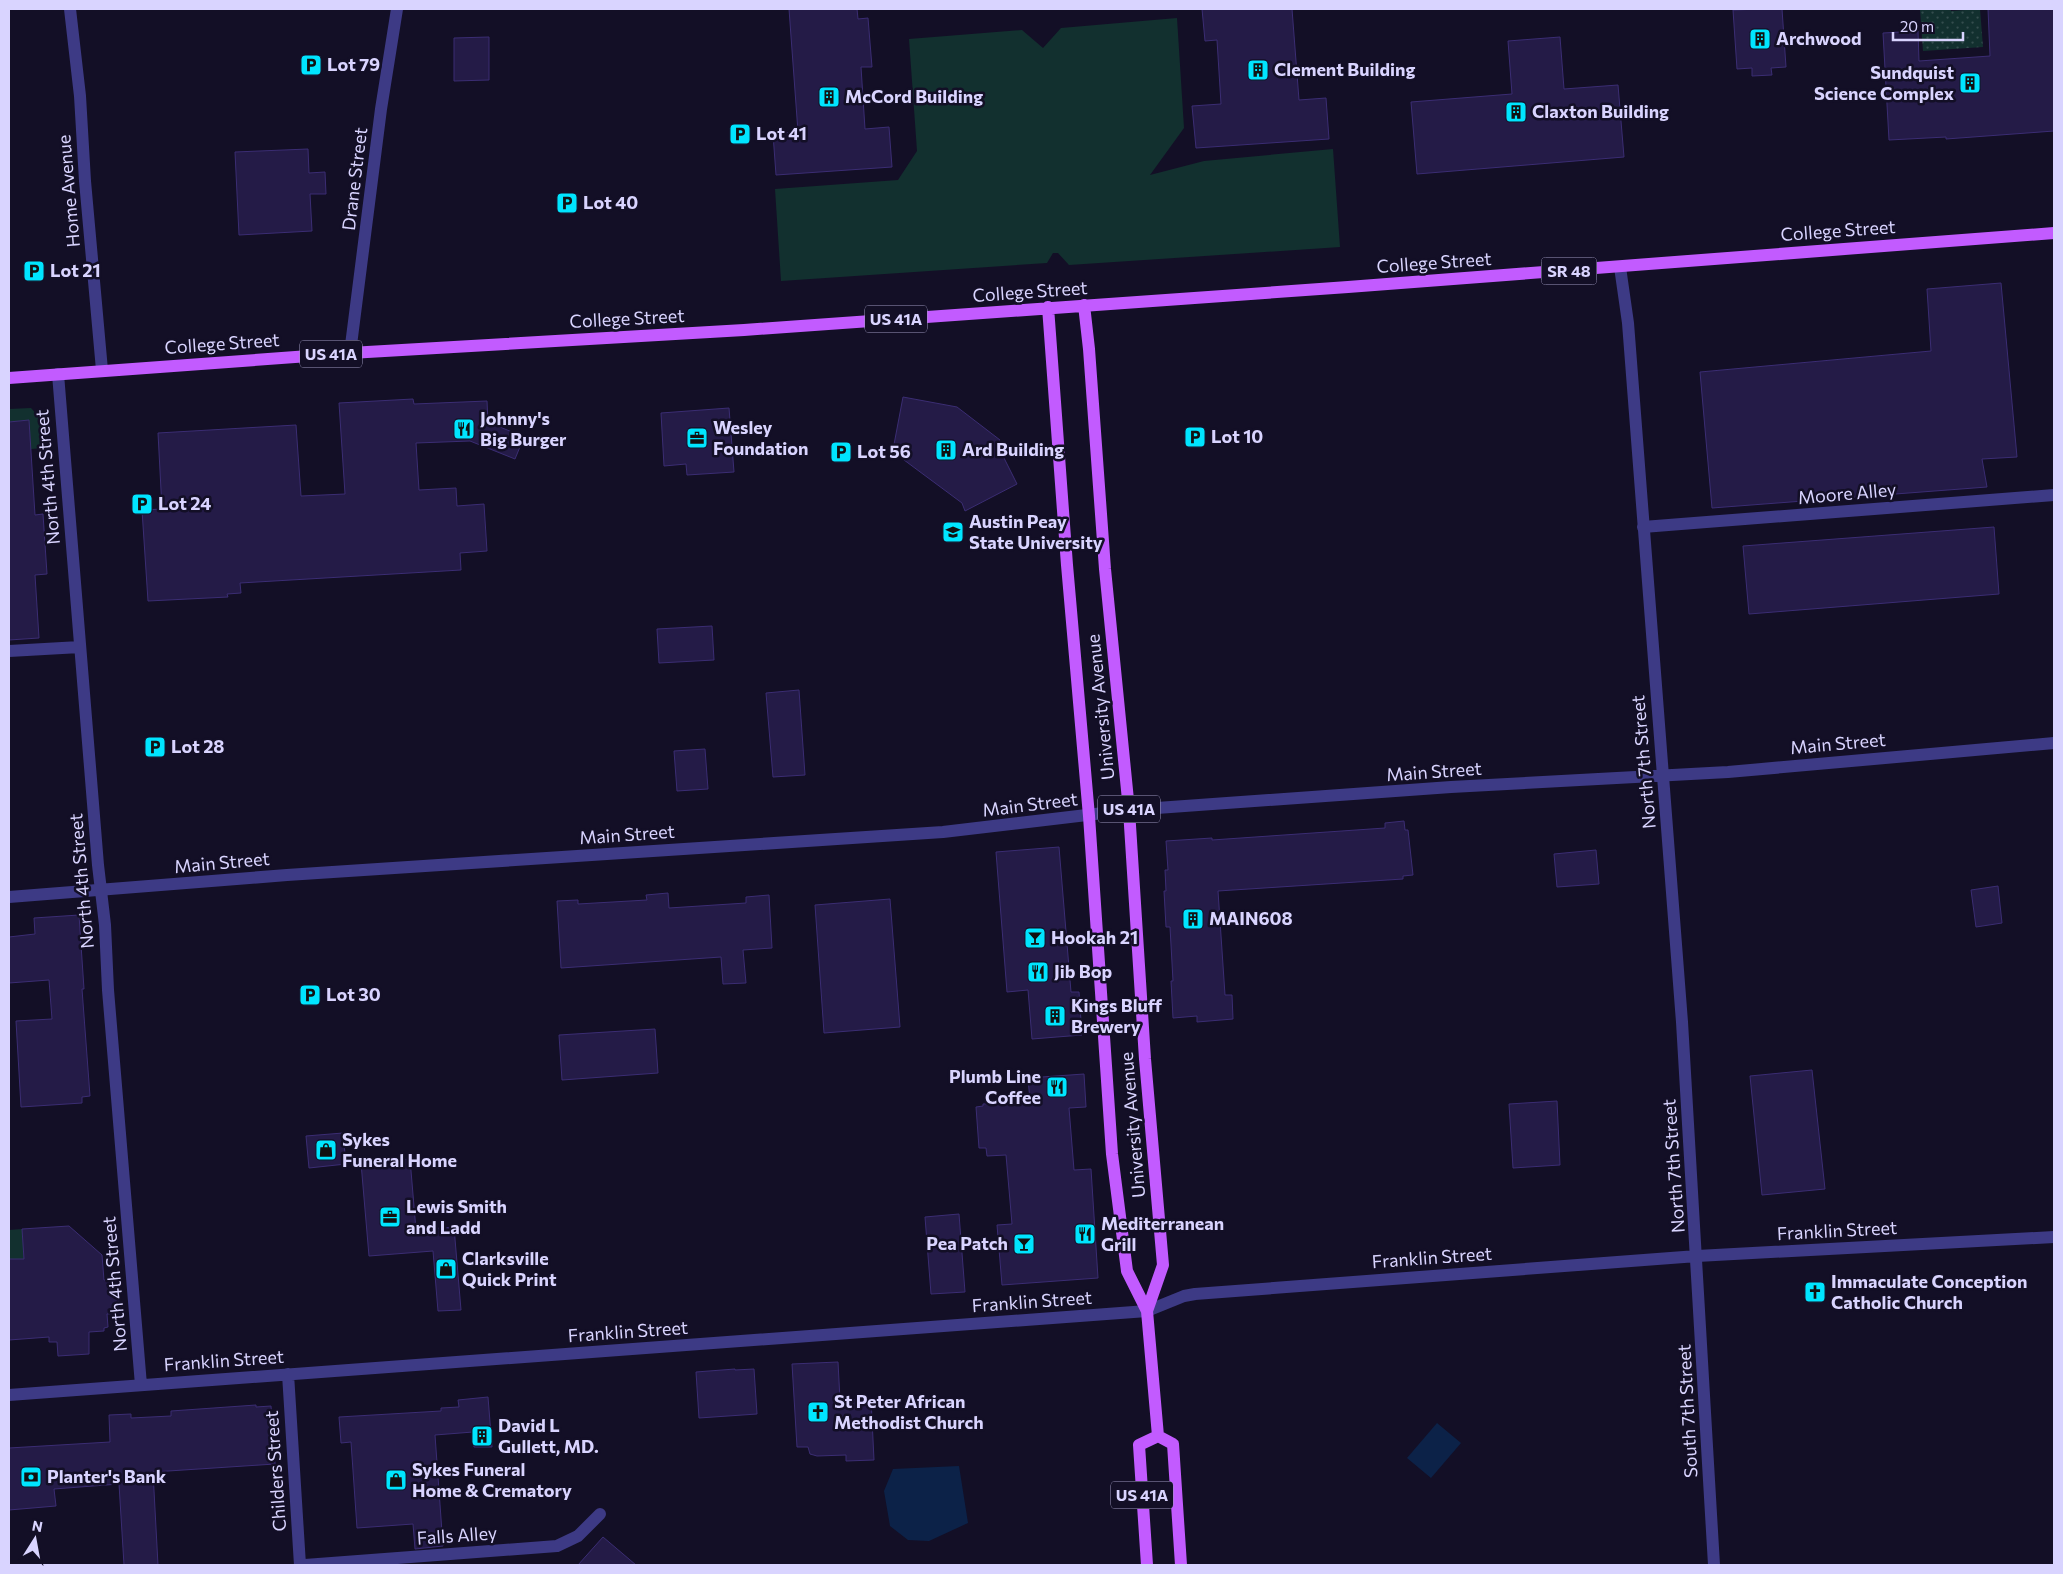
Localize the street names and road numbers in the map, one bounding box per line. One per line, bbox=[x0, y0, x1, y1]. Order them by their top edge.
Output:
street label: Drane Street bbox=[337, 126, 371, 232]
street label: Home Avenue bbox=[52, 134, 84, 248]
street label: College Street bbox=[1780, 215, 1896, 245]
street label: College Street bbox=[1376, 247, 1492, 277]
road number: SR 48 bbox=[1542, 258, 1596, 284]
street label: College Street bbox=[972, 276, 1088, 306]
street label: College Street bbox=[569, 304, 685, 332]
road number: US 41A bbox=[865, 306, 927, 332]
street label: College Street bbox=[164, 328, 280, 358]
road number: US 41A bbox=[300, 340, 362, 368]
street label: North 4th Street bbox=[30, 409, 64, 546]
street label: Moore Alley bbox=[1797, 478, 1897, 508]
street label: University Avenue bbox=[1081, 633, 1119, 781]
street label: North 7th Street bbox=[1626, 694, 1660, 830]
street label: Main Street bbox=[1789, 728, 1887, 758]
street label: Main Street bbox=[1385, 757, 1482, 785]
street label: Main Street bbox=[981, 787, 1079, 821]
road number: US 41A bbox=[1098, 796, 1160, 822]
street label: North 4th Street bbox=[64, 813, 98, 950]
street label: Main Street bbox=[578, 820, 675, 848]
street label: Main Street bbox=[173, 847, 271, 877]
street label: University Avenue bbox=[1115, 1051, 1149, 1199]
street label: North 7th Street bbox=[1657, 1098, 1689, 1234]
street label: North 4th Street bbox=[97, 1216, 131, 1353]
street label: Franklin Street bbox=[1776, 1216, 1898, 1244]
street label: Franklin Street bbox=[1371, 1242, 1493, 1272]
street label: Franklin Street bbox=[971, 1286, 1093, 1316]
street label: Franklin Street bbox=[567, 1316, 689, 1346]
street label: South 7th Street bbox=[1673, 1344, 1701, 1479]
street label: Franklin Street bbox=[163, 1345, 285, 1375]
street label: Childers Street bbox=[260, 1410, 290, 1532]
road number: US 41A bbox=[1111, 1482, 1173, 1508]
street label: Falls Alley bbox=[416, 1521, 498, 1549]

